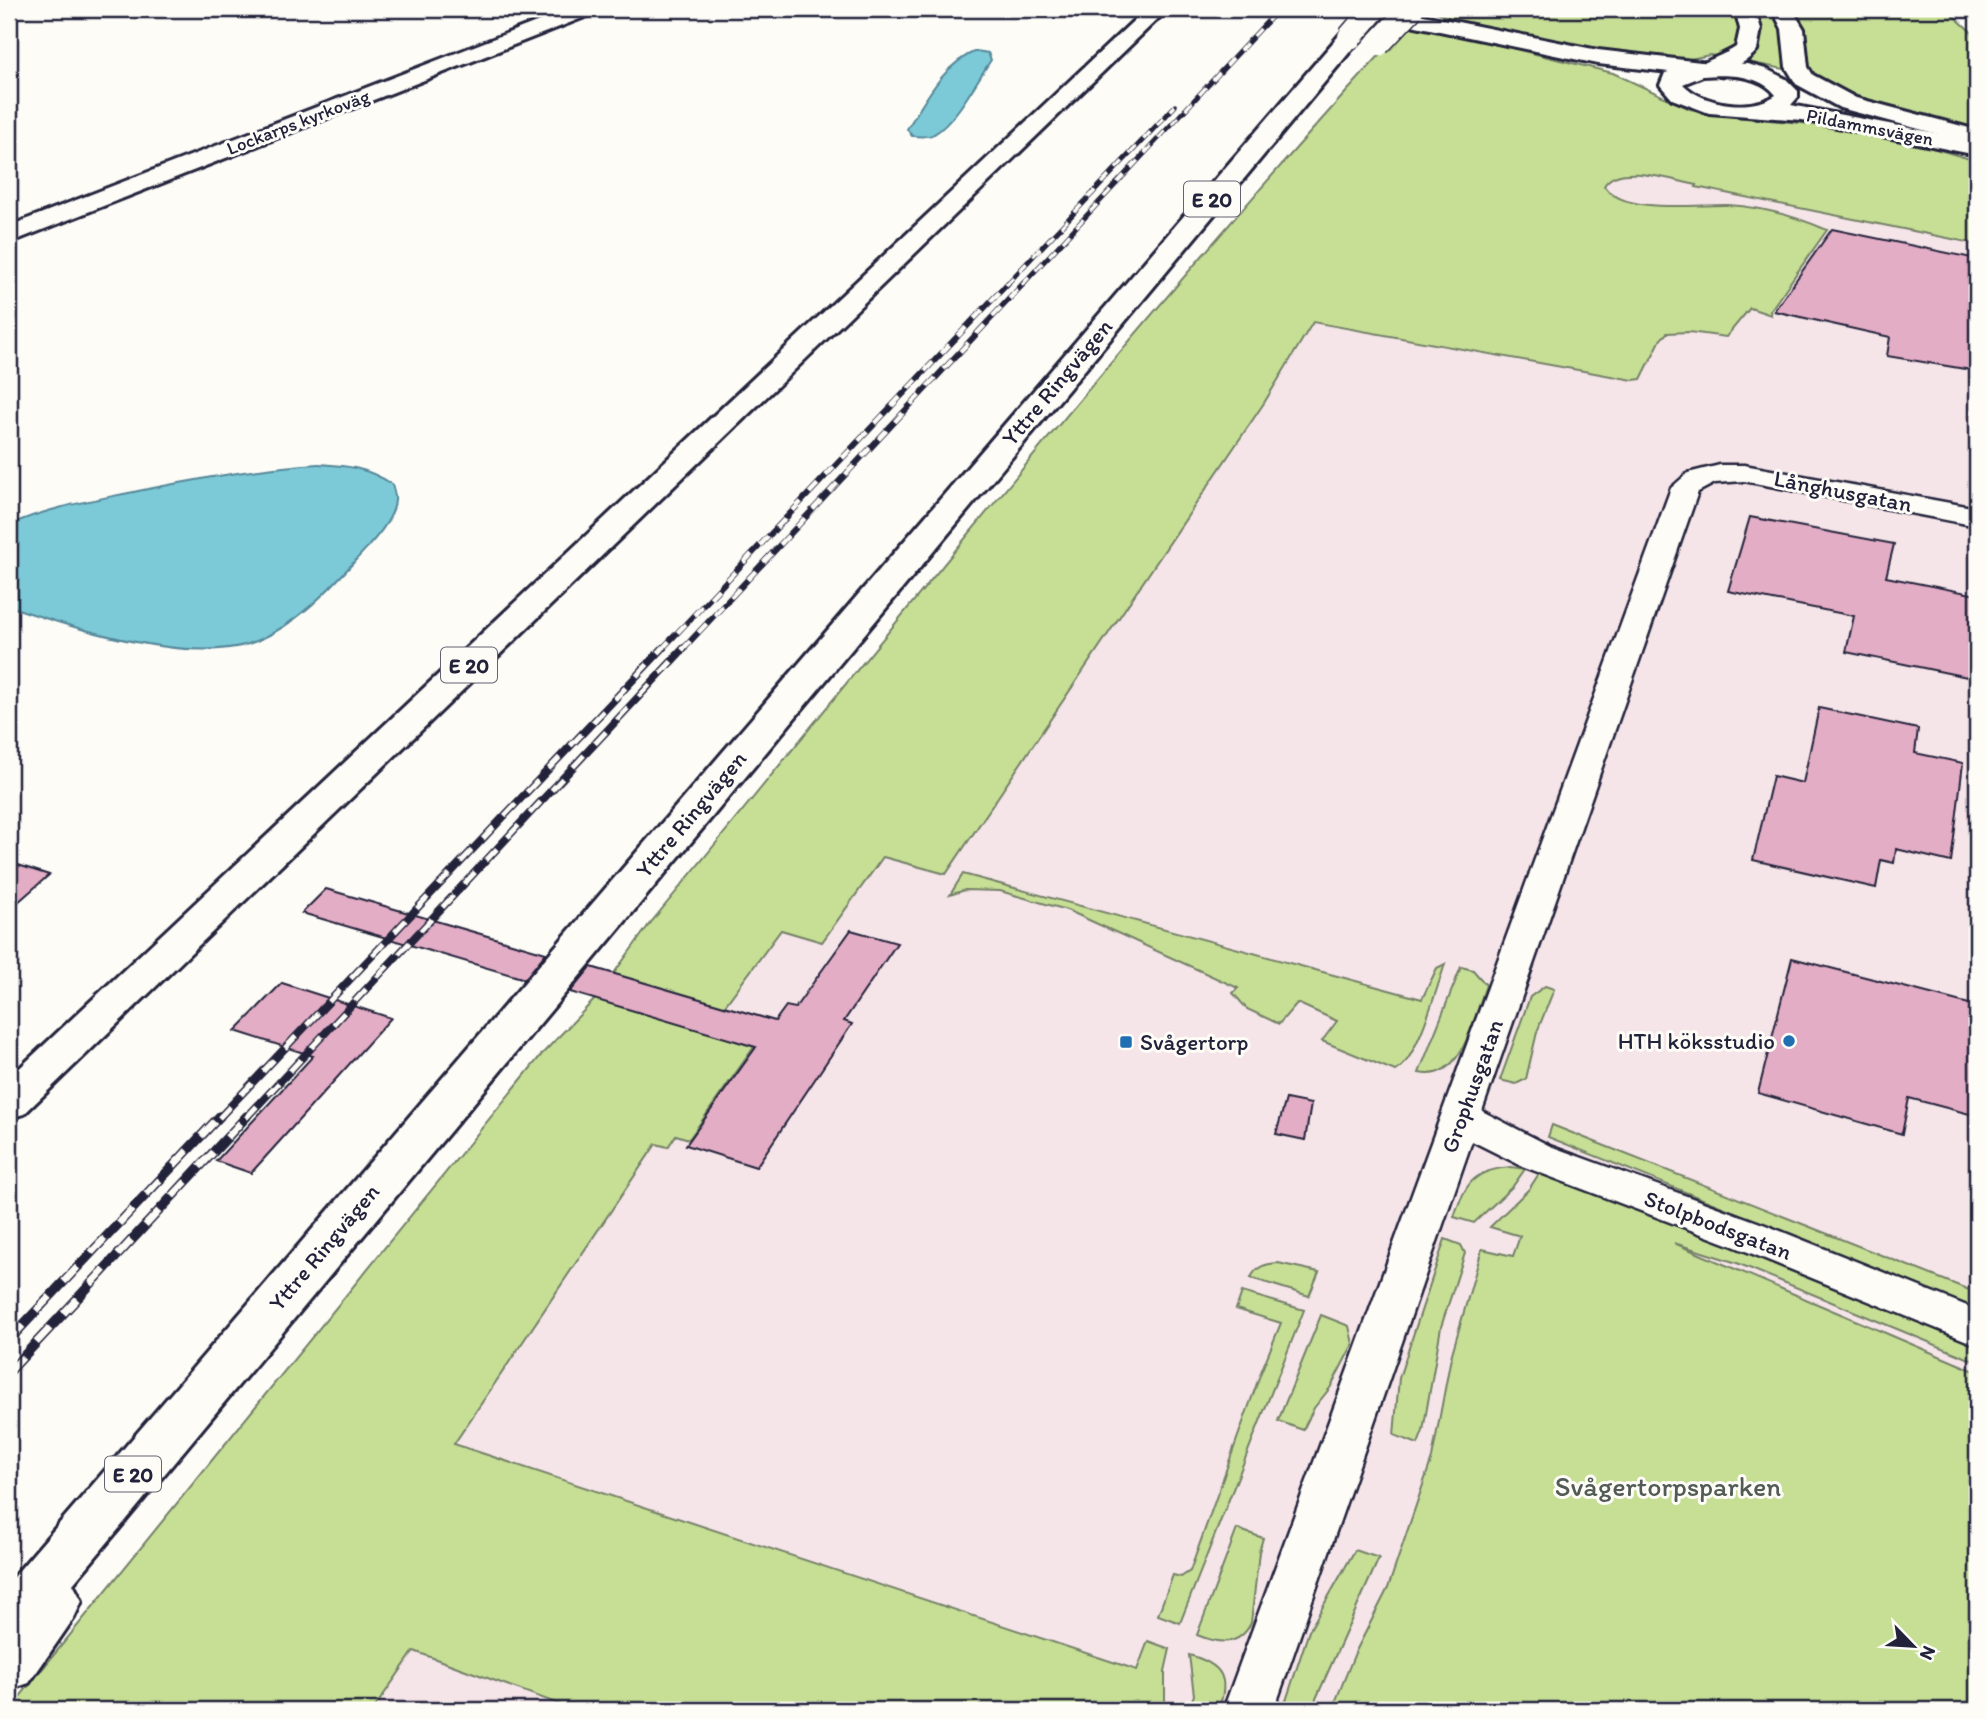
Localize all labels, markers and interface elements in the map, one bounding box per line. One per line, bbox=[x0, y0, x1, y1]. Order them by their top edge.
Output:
street label: Lockarps kyrkoväg bbox=[223, 84, 373, 160]
street label: Pildammsvägen bbox=[1805, 103, 1935, 151]
road number: E 20 bbox=[1184, 182, 1240, 216]
street label: Yttre Ringvägen bbox=[996, 313, 1118, 451]
street label: Långhusgatan bbox=[1772, 464, 1914, 518]
road number: E 20 bbox=[441, 648, 497, 682]
street label: Yttre Ringvägen bbox=[630, 745, 752, 883]
street label: Grophusgatan bbox=[1435, 1015, 1509, 1157]
place label: HTH köksstudio bbox=[1618, 1027, 1775, 1055]
place label: Svågertorp bbox=[1140, 1028, 1248, 1056]
marker: HTH köksstudio bbox=[1781, 1033, 1797, 1049]
marker: Svågertorp bbox=[1118, 1034, 1134, 1050]
street label: Yttre Ringvägen bbox=[263, 1178, 385, 1316]
street label: Stolpbodsgatan bbox=[1640, 1184, 1796, 1266]
road number: E 20 bbox=[105, 1456, 161, 1492]
park label: Svågertorpsparken bbox=[1555, 1469, 1781, 1503]
north arrow bbox=[1878, 1610, 1948, 1680]
text: N bbox=[1915, 1642, 1941, 1664]

